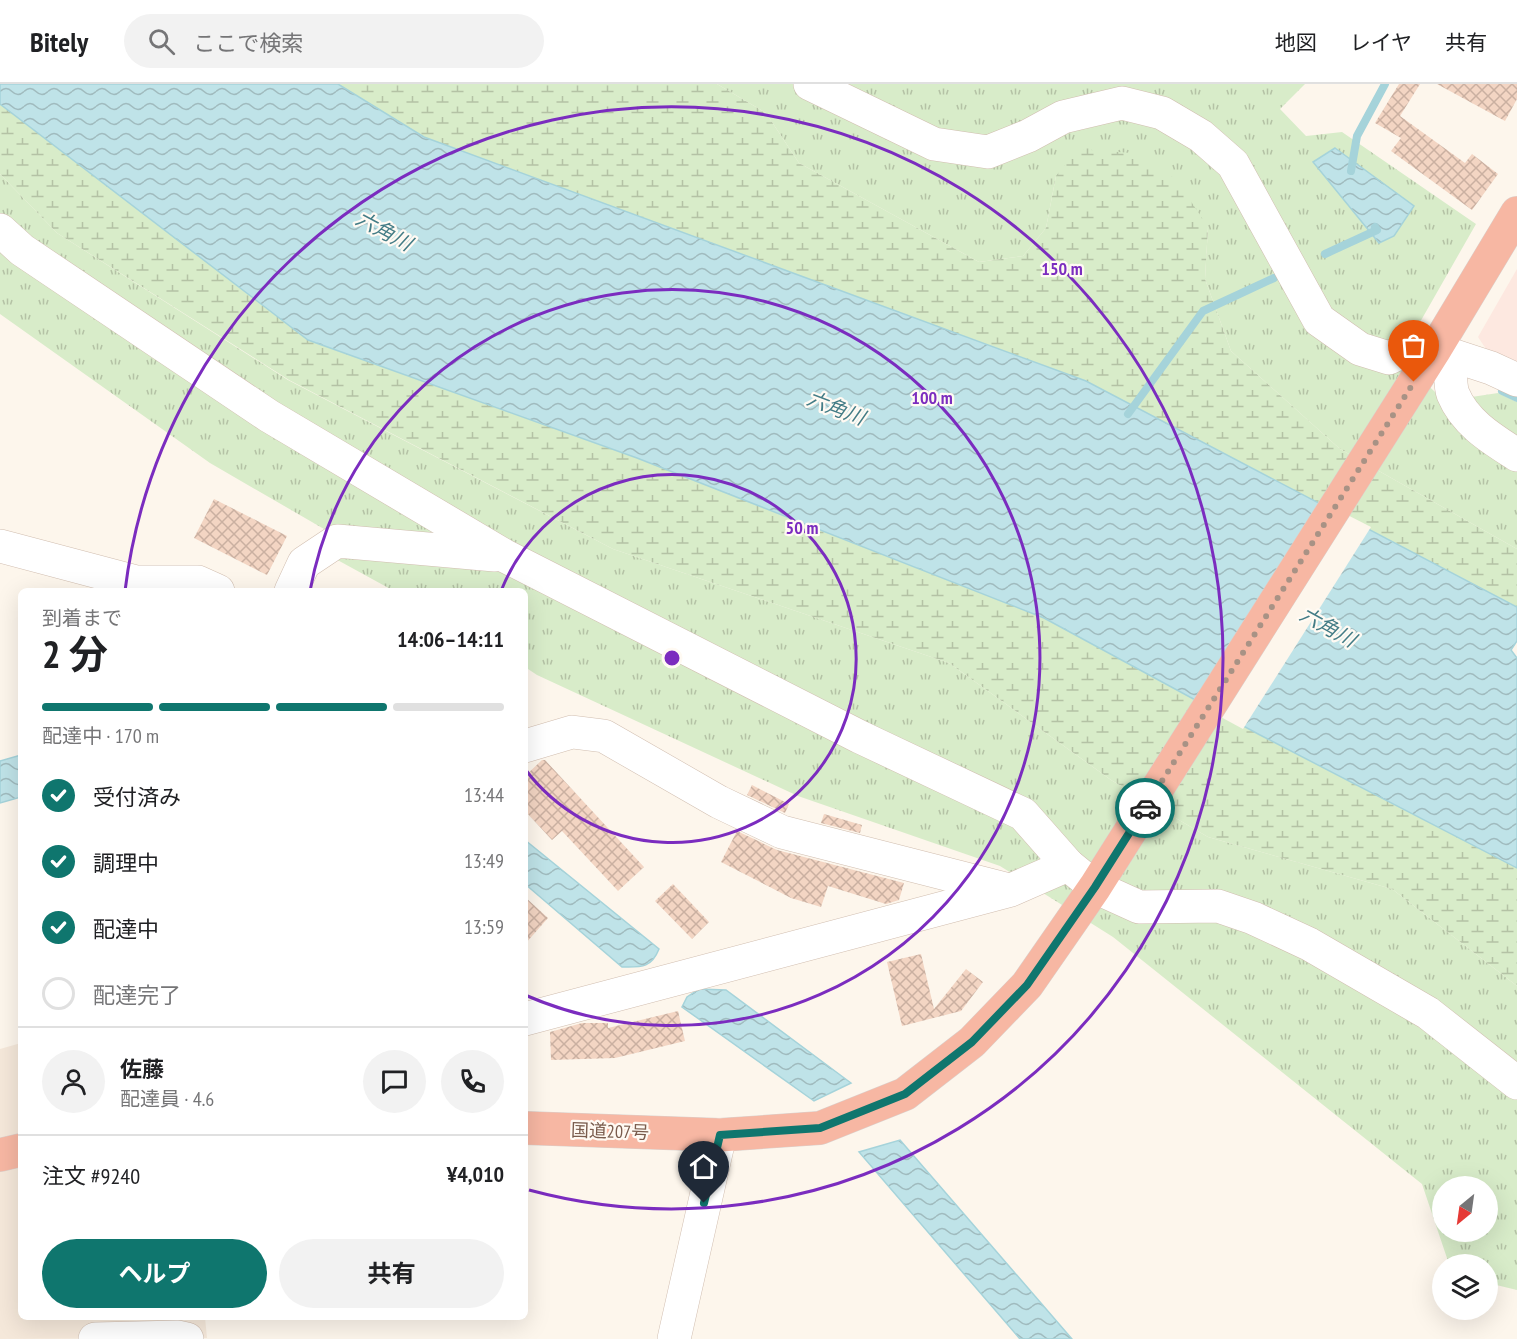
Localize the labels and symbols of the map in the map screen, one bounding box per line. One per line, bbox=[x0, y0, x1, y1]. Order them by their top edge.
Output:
water label: 六角川 bbox=[351, 205, 418, 258]
text: 150 m bbox=[1041, 257, 1083, 280]
pin bbox=[1388, 320, 1439, 382]
water label: 六角川 bbox=[803, 385, 871, 432]
text: 100 m bbox=[911, 386, 953, 409]
text: 50 m bbox=[786, 516, 818, 539]
water label: 六角川 bbox=[1295, 601, 1362, 654]
centre of rings bbox=[662, 648, 682, 668]
courier bbox=[1115, 778, 1175, 838]
street label: 国道207号 bbox=[570, 1118, 650, 1144]
pin bbox=[678, 1141, 729, 1203]
north arrow bbox=[1432, 1176, 1498, 1242]

